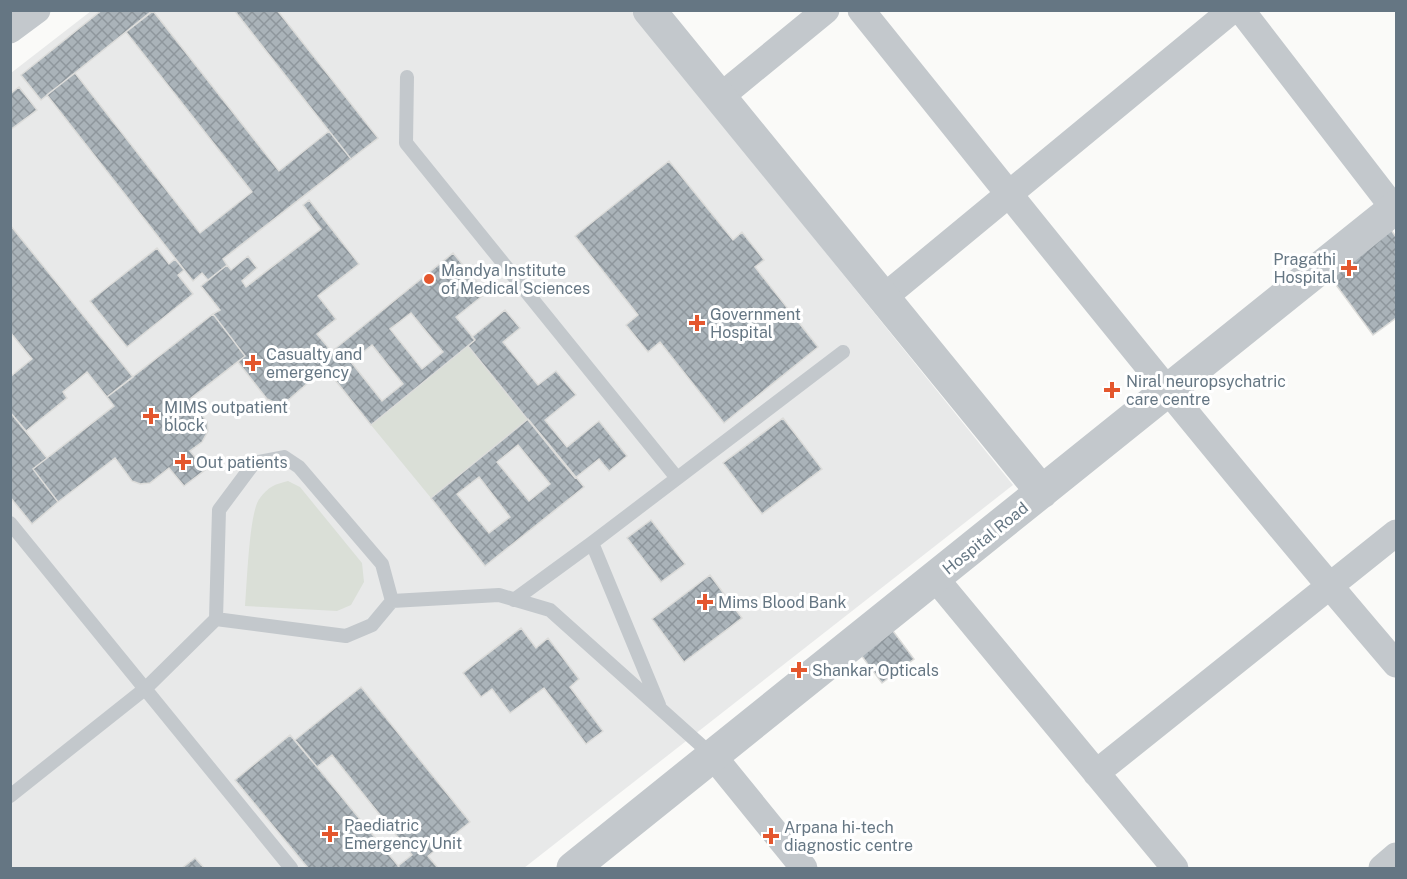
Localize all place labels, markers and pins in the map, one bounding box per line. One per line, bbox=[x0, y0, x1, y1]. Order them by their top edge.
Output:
place label: Pragathi Hospital bbox=[1273, 250, 1336, 287]
marker: Pragathi Hospital bbox=[1340, 259, 1358, 277]
place label: Mandya Institute of Medical Sciences bbox=[441, 261, 590, 298]
marker: Mandya Institute of Medical Sciences bbox=[422, 272, 436, 286]
place label: Government Hospital bbox=[710, 305, 801, 342]
marker: Government Hospital bbox=[688, 314, 706, 332]
place label: Casualty and emergency bbox=[266, 345, 362, 382]
marker: Casualty and emergency bbox=[244, 354, 262, 372]
place label: Niral neuropsychatric care centre bbox=[1126, 372, 1286, 409]
marker: Niral neuropsychatric care centre bbox=[1103, 381, 1121, 399]
place label: MIMS outpatient block bbox=[164, 398, 288, 435]
marker: MIMS outpatient block bbox=[142, 407, 160, 425]
marker: Out patients bbox=[174, 453, 192, 471]
place label: Out patients bbox=[196, 453, 288, 472]
marker: Mims Blood Bank bbox=[696, 593, 714, 611]
place label: Mims Blood Bank bbox=[718, 593, 846, 612]
marker: Shankar Opticals bbox=[790, 661, 808, 679]
place label: Shankar Opticals bbox=[812, 661, 939, 680]
place label: Paediatric Emergency Unit bbox=[344, 816, 462, 853]
place label: Arpana hi-tech diagnostic centre bbox=[784, 818, 913, 855]
marker: Paediatric Emergency Unit bbox=[321, 825, 339, 843]
marker: Arpana hi-tech diagnostic centre bbox=[762, 827, 780, 845]

